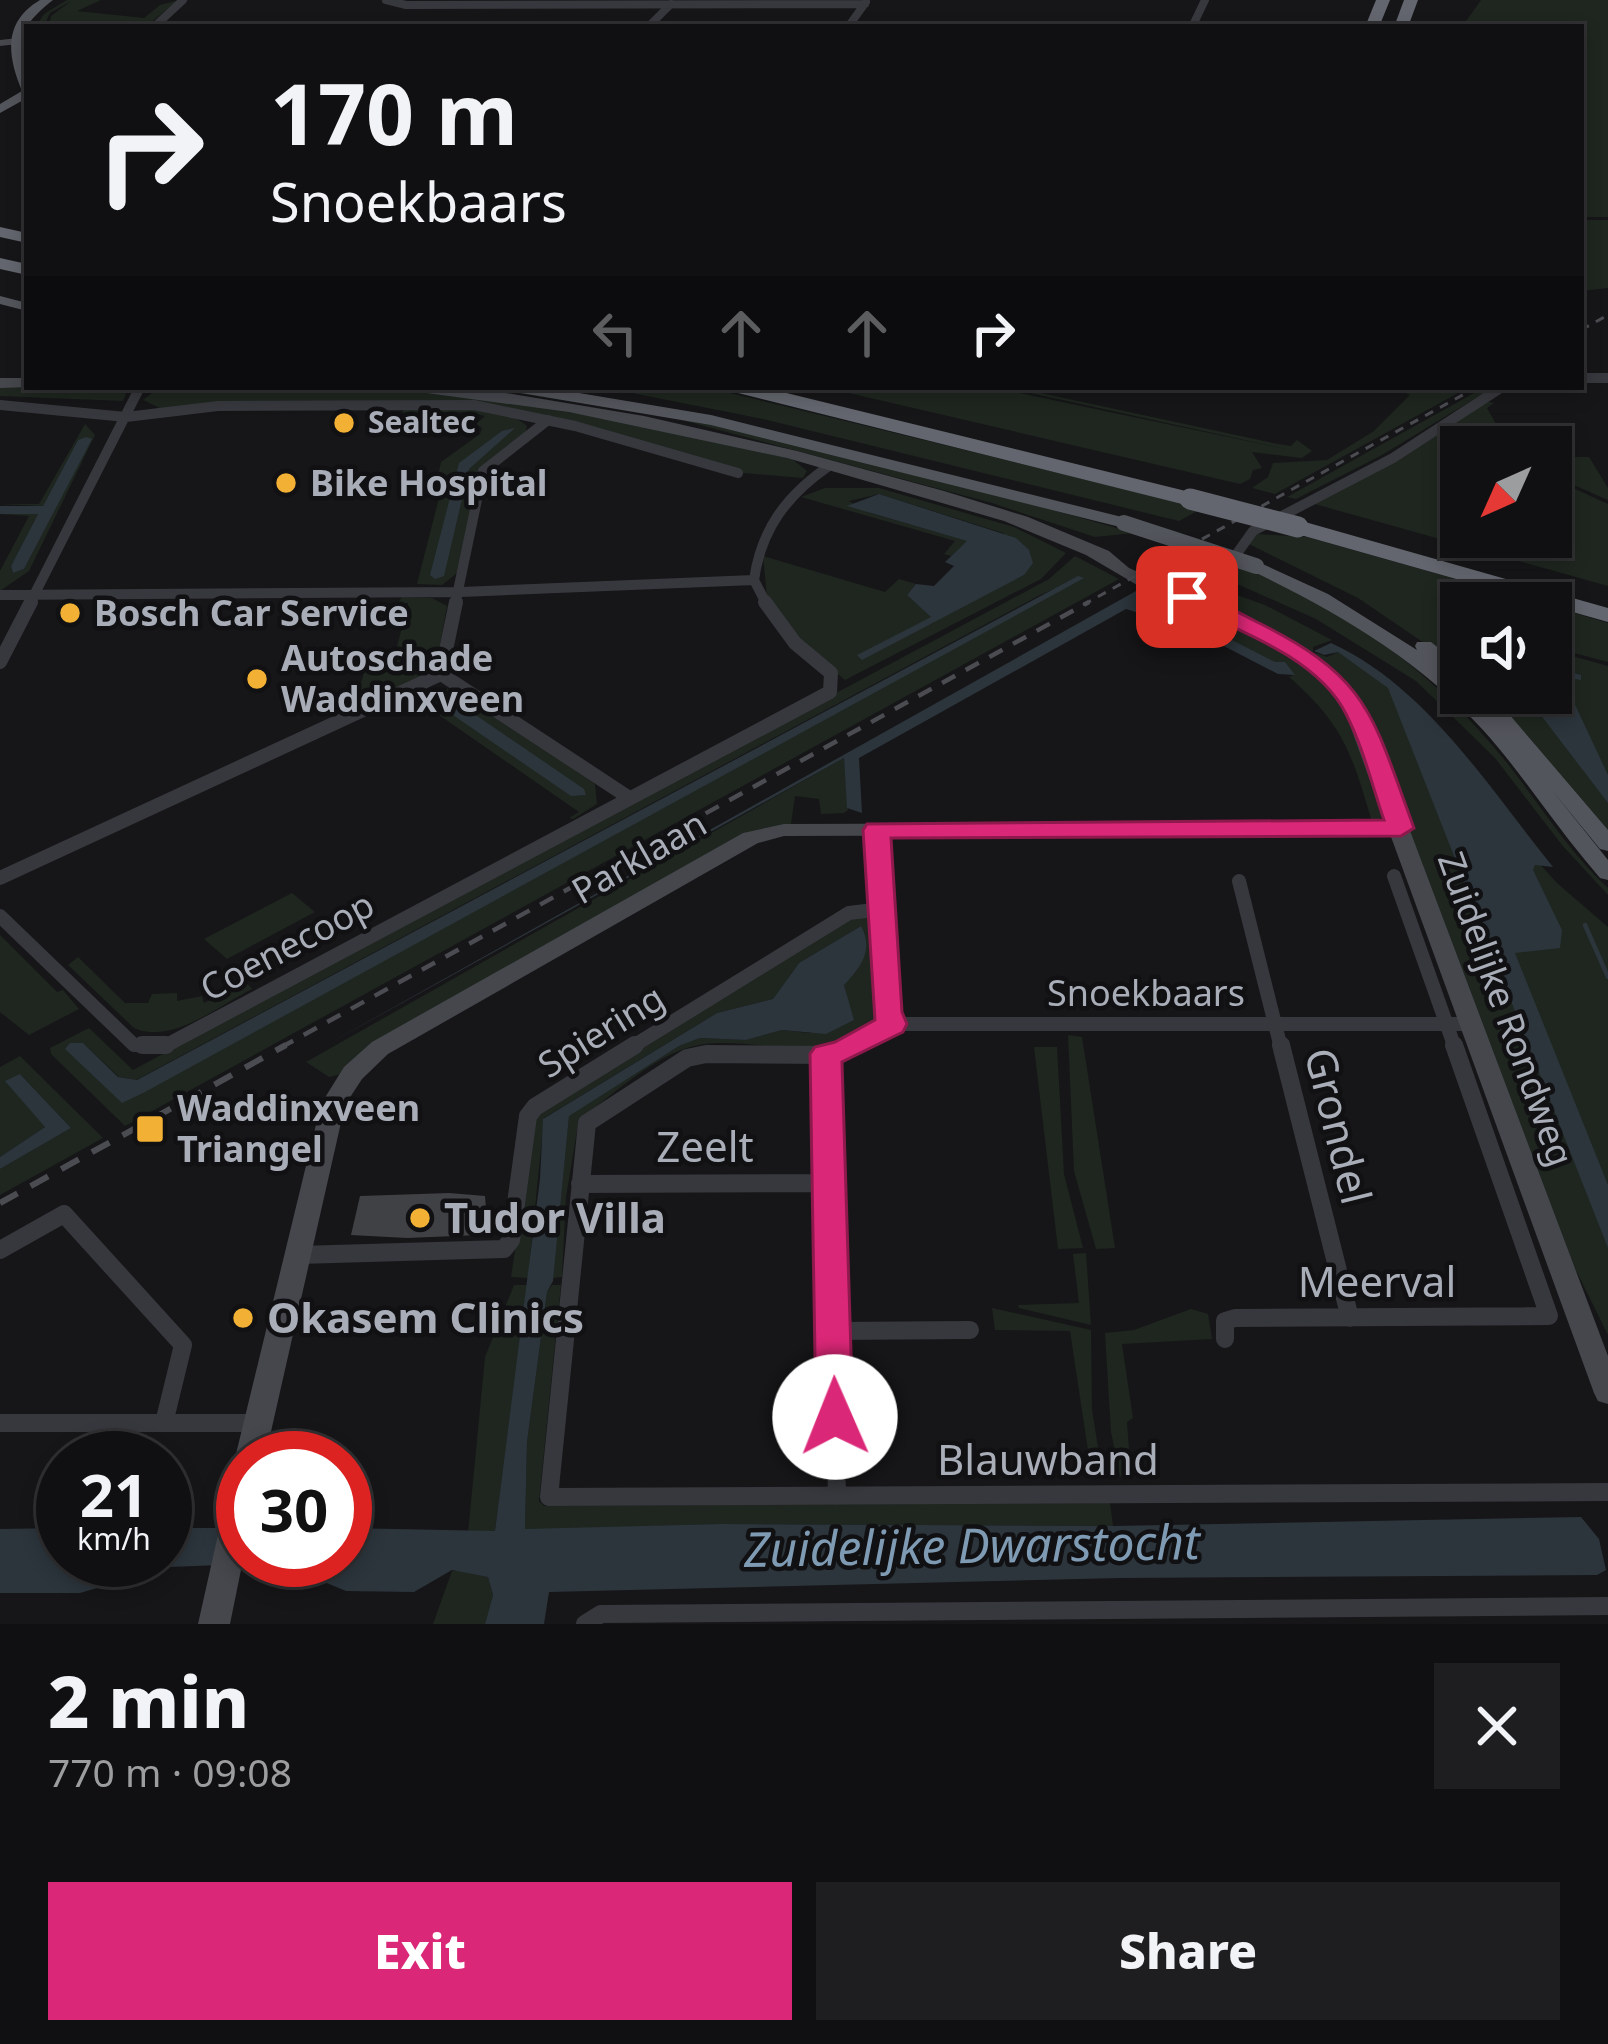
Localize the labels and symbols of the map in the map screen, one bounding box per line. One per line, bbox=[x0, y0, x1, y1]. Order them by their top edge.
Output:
place label: Sealtec bbox=[368, 401, 476, 442]
marker: Sealtec bbox=[331, 410, 357, 436]
north arrow bbox=[1440, 426, 1572, 558]
place label: Bike Hospital bbox=[310, 458, 547, 507]
marker: Bike Hospital bbox=[273, 470, 299, 496]
pin bbox=[1136, 546, 1238, 648]
place label: Bosch Car Service bbox=[94, 588, 409, 637]
marker: Bosch Car Service bbox=[57, 600, 83, 626]
place label: Autoschade Waddinxveen bbox=[281, 633, 524, 723]
marker: Autoschade Waddinxveen bbox=[244, 666, 270, 692]
street label: Parklaan bbox=[562, 798, 715, 915]
street label: Zuidelijke Rondweg bbox=[1427, 845, 1586, 1173]
street label: Coenecoop bbox=[191, 879, 382, 1012]
street label: Snoekbaars bbox=[1047, 968, 1245, 1017]
street label: Spiering bbox=[528, 973, 673, 1088]
street label: Grondel bbox=[1293, 1042, 1386, 1210]
place label: Waddinxveen Triangel bbox=[177, 1083, 420, 1173]
marker: Waddinxveen Triangel bbox=[134, 1113, 166, 1145]
street label: Zeelt bbox=[656, 1117, 754, 1174]
place label: Tudor Villa bbox=[444, 1188, 666, 1245]
marker: Tudor Villa bbox=[407, 1205, 433, 1231]
street label: Meerval bbox=[1298, 1252, 1456, 1309]
place label: Okasem Clinics bbox=[267, 1288, 584, 1345]
marker: Okasem Clinics bbox=[230, 1305, 256, 1331]
position arrow bbox=[772, 1354, 898, 1480]
street label: Blauwband bbox=[937, 1430, 1159, 1487]
speed limit sign: 30 bbox=[216, 1431, 372, 1587]
water label: Zuidelijke Dwarstocht bbox=[742, 1508, 1203, 1581]

